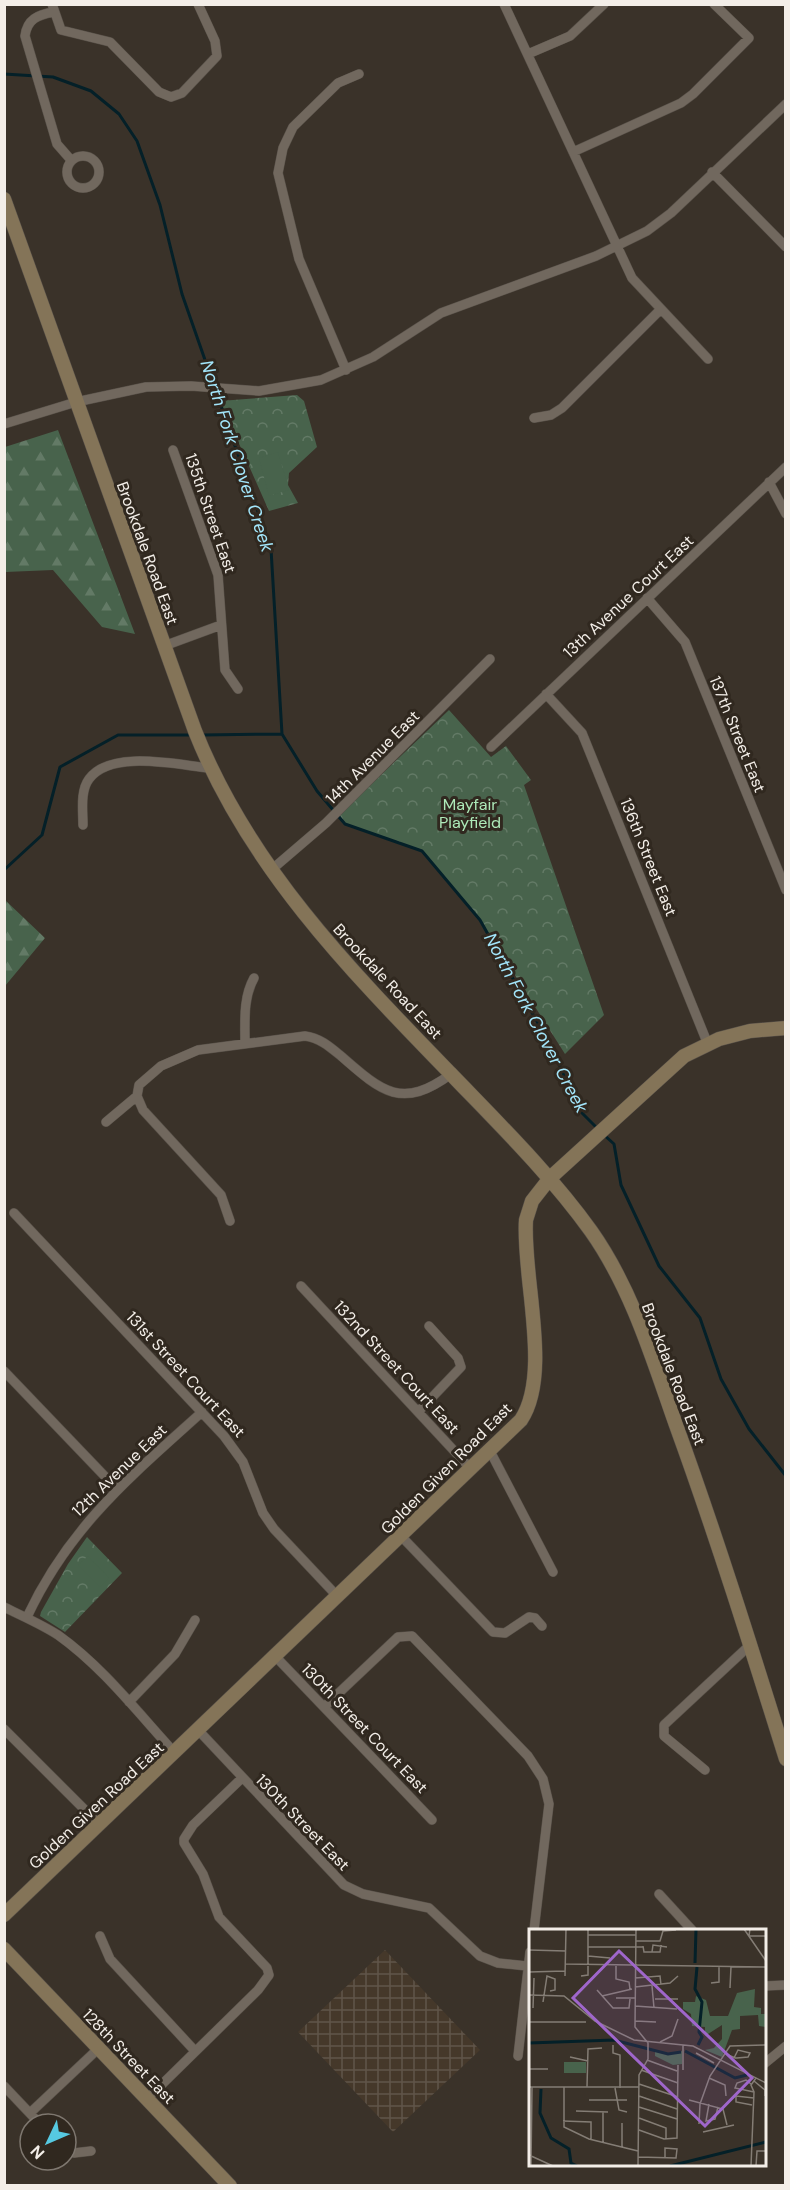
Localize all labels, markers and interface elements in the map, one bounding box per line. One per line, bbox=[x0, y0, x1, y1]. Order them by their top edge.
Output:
water label: North Fork Clover Creek bbox=[195, 357, 280, 556]
street label: 135th Street East bbox=[180, 451, 241, 576]
street label: Brookdale Road East bbox=[112, 479, 183, 628]
street label: 13th Avenue Court East bbox=[559, 530, 698, 662]
street label: 137th Street East bbox=[705, 673, 770, 795]
street label: 14th Avenue East bbox=[321, 706, 424, 809]
park label: Mayfair Playfield bbox=[439, 794, 501, 833]
street label: 136th Street East bbox=[615, 795, 682, 919]
street label: Brookdale Road East bbox=[329, 919, 447, 1044]
water label: North Fork Clover Creek bbox=[478, 929, 594, 1118]
street label: 132nd Street Court East bbox=[329, 1296, 464, 1439]
street label: Brookdale Road East bbox=[637, 1300, 710, 1448]
street label: 131st Street Court East bbox=[122, 1307, 250, 1442]
street label: Golden Given Road East bbox=[376, 1398, 517, 1539]
street label: 12th Avenue East bbox=[67, 1420, 171, 1521]
street label: 130th Street Court East bbox=[297, 1659, 432, 1798]
street label: Golden Given Road East bbox=[24, 1737, 168, 1874]
street label: 130th Street East bbox=[251, 1770, 354, 1875]
inset map bbox=[529, 1929, 766, 2166]
street label: 128th Street East bbox=[78, 2004, 180, 2108]
north arrow bbox=[18, 2112, 78, 2172]
text: N bbox=[26, 2141, 49, 2164]

